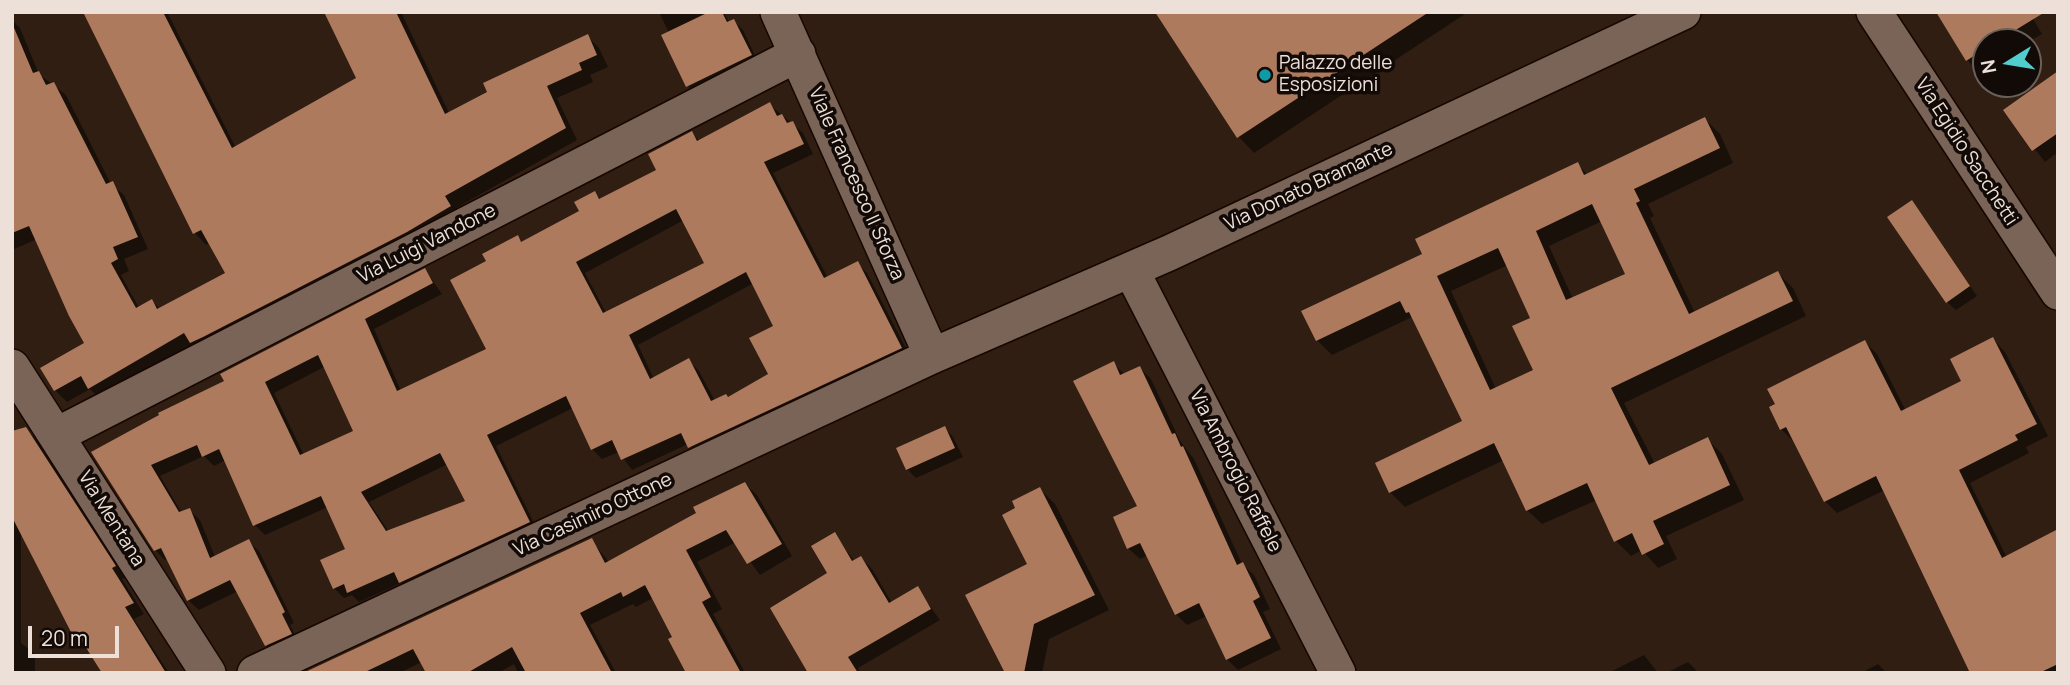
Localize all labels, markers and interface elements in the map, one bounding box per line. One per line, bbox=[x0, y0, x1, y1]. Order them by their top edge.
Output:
north arrow bbox=[1972, 28, 2042, 98]
place label: Palazzo delle Esposizioni bbox=[1279, 53, 1392, 97]
text: N bbox=[1974, 57, 2002, 76]
marker: Palazzo delle Esposizioni bbox=[1257, 67, 1273, 83]
street label: Via Egidio Sacchetti bbox=[1910, 74, 2022, 230]
street label: Viale Francesco II Sforza bbox=[803, 84, 909, 284]
street label: Via Donato Bramante bbox=[1221, 138, 1397, 236]
street label: Via Luigi Vandone bbox=[354, 199, 500, 289]
street label: Via Ambrogio Raffele bbox=[1184, 386, 1286, 556]
street label: Via Mentana bbox=[73, 467, 149, 571]
street label: Via Casimiro Ottone bbox=[510, 468, 676, 562]
scale bar bbox=[32, 612, 122, 656]
text: 20 m bbox=[41, 624, 88, 652]

